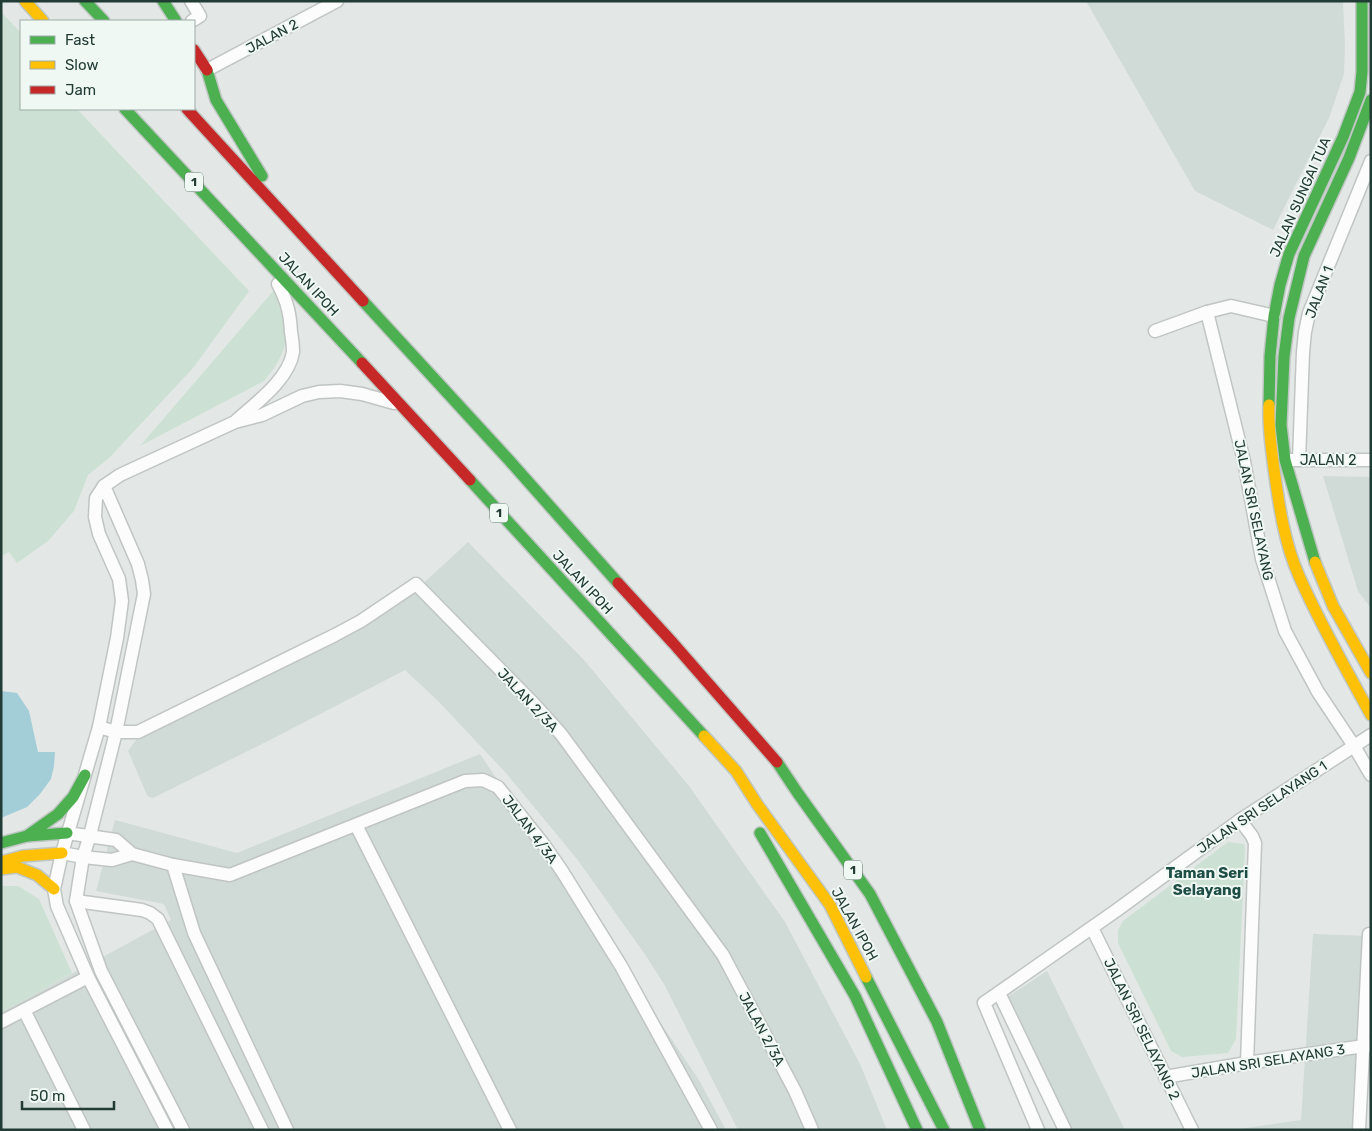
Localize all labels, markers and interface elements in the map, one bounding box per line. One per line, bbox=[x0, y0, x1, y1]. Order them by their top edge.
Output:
street label: JALAN 2 bbox=[243, 16, 301, 57]
legend bbox=[20, 20, 195, 110]
text: Fast bbox=[65, 31, 95, 49]
text: Slow bbox=[65, 56, 98, 74]
text: Jam bbox=[65, 81, 96, 99]
street label: JALAN SUNGAI TUA bbox=[1266, 134, 1335, 260]
road number: 1 bbox=[185, 172, 203, 192]
street label: JALAN IPOH bbox=[275, 249, 342, 320]
street label: JALAN 1 bbox=[1302, 264, 1337, 321]
street label: JALAN SRI SELAYANG bbox=[1230, 438, 1277, 582]
street label: JALAN 2 bbox=[1300, 452, 1356, 469]
road number: 1 bbox=[490, 503, 508, 522]
street label: JALAN IPOH bbox=[549, 547, 616, 618]
street label: JALAN 2/3A bbox=[494, 665, 562, 736]
street label: JALAN SRI SELAYANG 1 bbox=[1194, 758, 1331, 857]
street label: JALAN 4/3A bbox=[498, 792, 561, 868]
road number: 1 bbox=[844, 860, 862, 880]
district label: Taman Seri Selayang bbox=[1166, 864, 1248, 899]
street label: JALAN IPOH bbox=[828, 885, 882, 964]
street label: JALAN SRI SELAYANG 2 bbox=[1100, 956, 1183, 1103]
street label: JALAN 2/3A bbox=[735, 989, 788, 1070]
street label: JALAN SRI SELAYANG 3 bbox=[1190, 1041, 1346, 1082]
scale bar bbox=[22, 1078, 115, 1110]
text: 50 m bbox=[30, 1087, 65, 1105]

